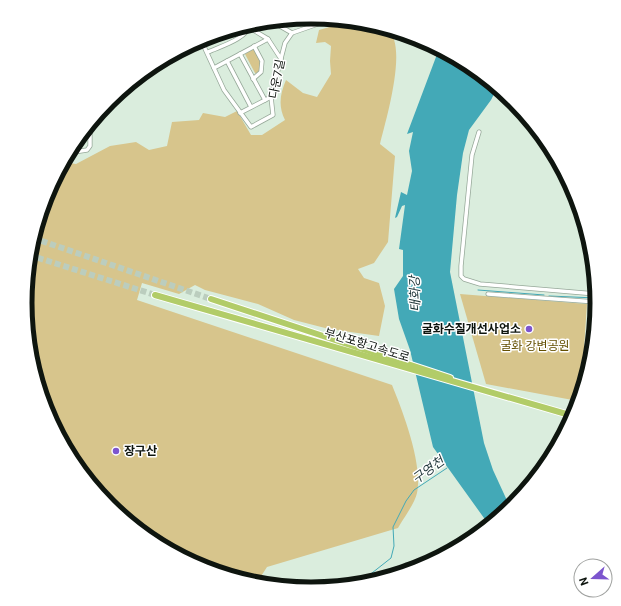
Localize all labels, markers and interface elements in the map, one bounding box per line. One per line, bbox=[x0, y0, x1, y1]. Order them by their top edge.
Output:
street label: 다운7길 bbox=[266, 58, 288, 100]
water label: 태화강 bbox=[407, 274, 423, 312]
place label: 굴화수질개선사업소 bbox=[422, 322, 521, 336]
marker: 굴화수질개선사업소 bbox=[524, 324, 534, 334]
street label: 부산포항고속도로 bbox=[323, 325, 411, 365]
park label: 굴화 강변공원 bbox=[500, 339, 570, 353]
place label: 장구산 bbox=[124, 444, 157, 458]
marker: 장구산 bbox=[111, 446, 121, 456]
water label: 구영천 bbox=[409, 453, 448, 487]
north arrow bbox=[573, 558, 613, 598]
text: N bbox=[577, 575, 592, 587]

